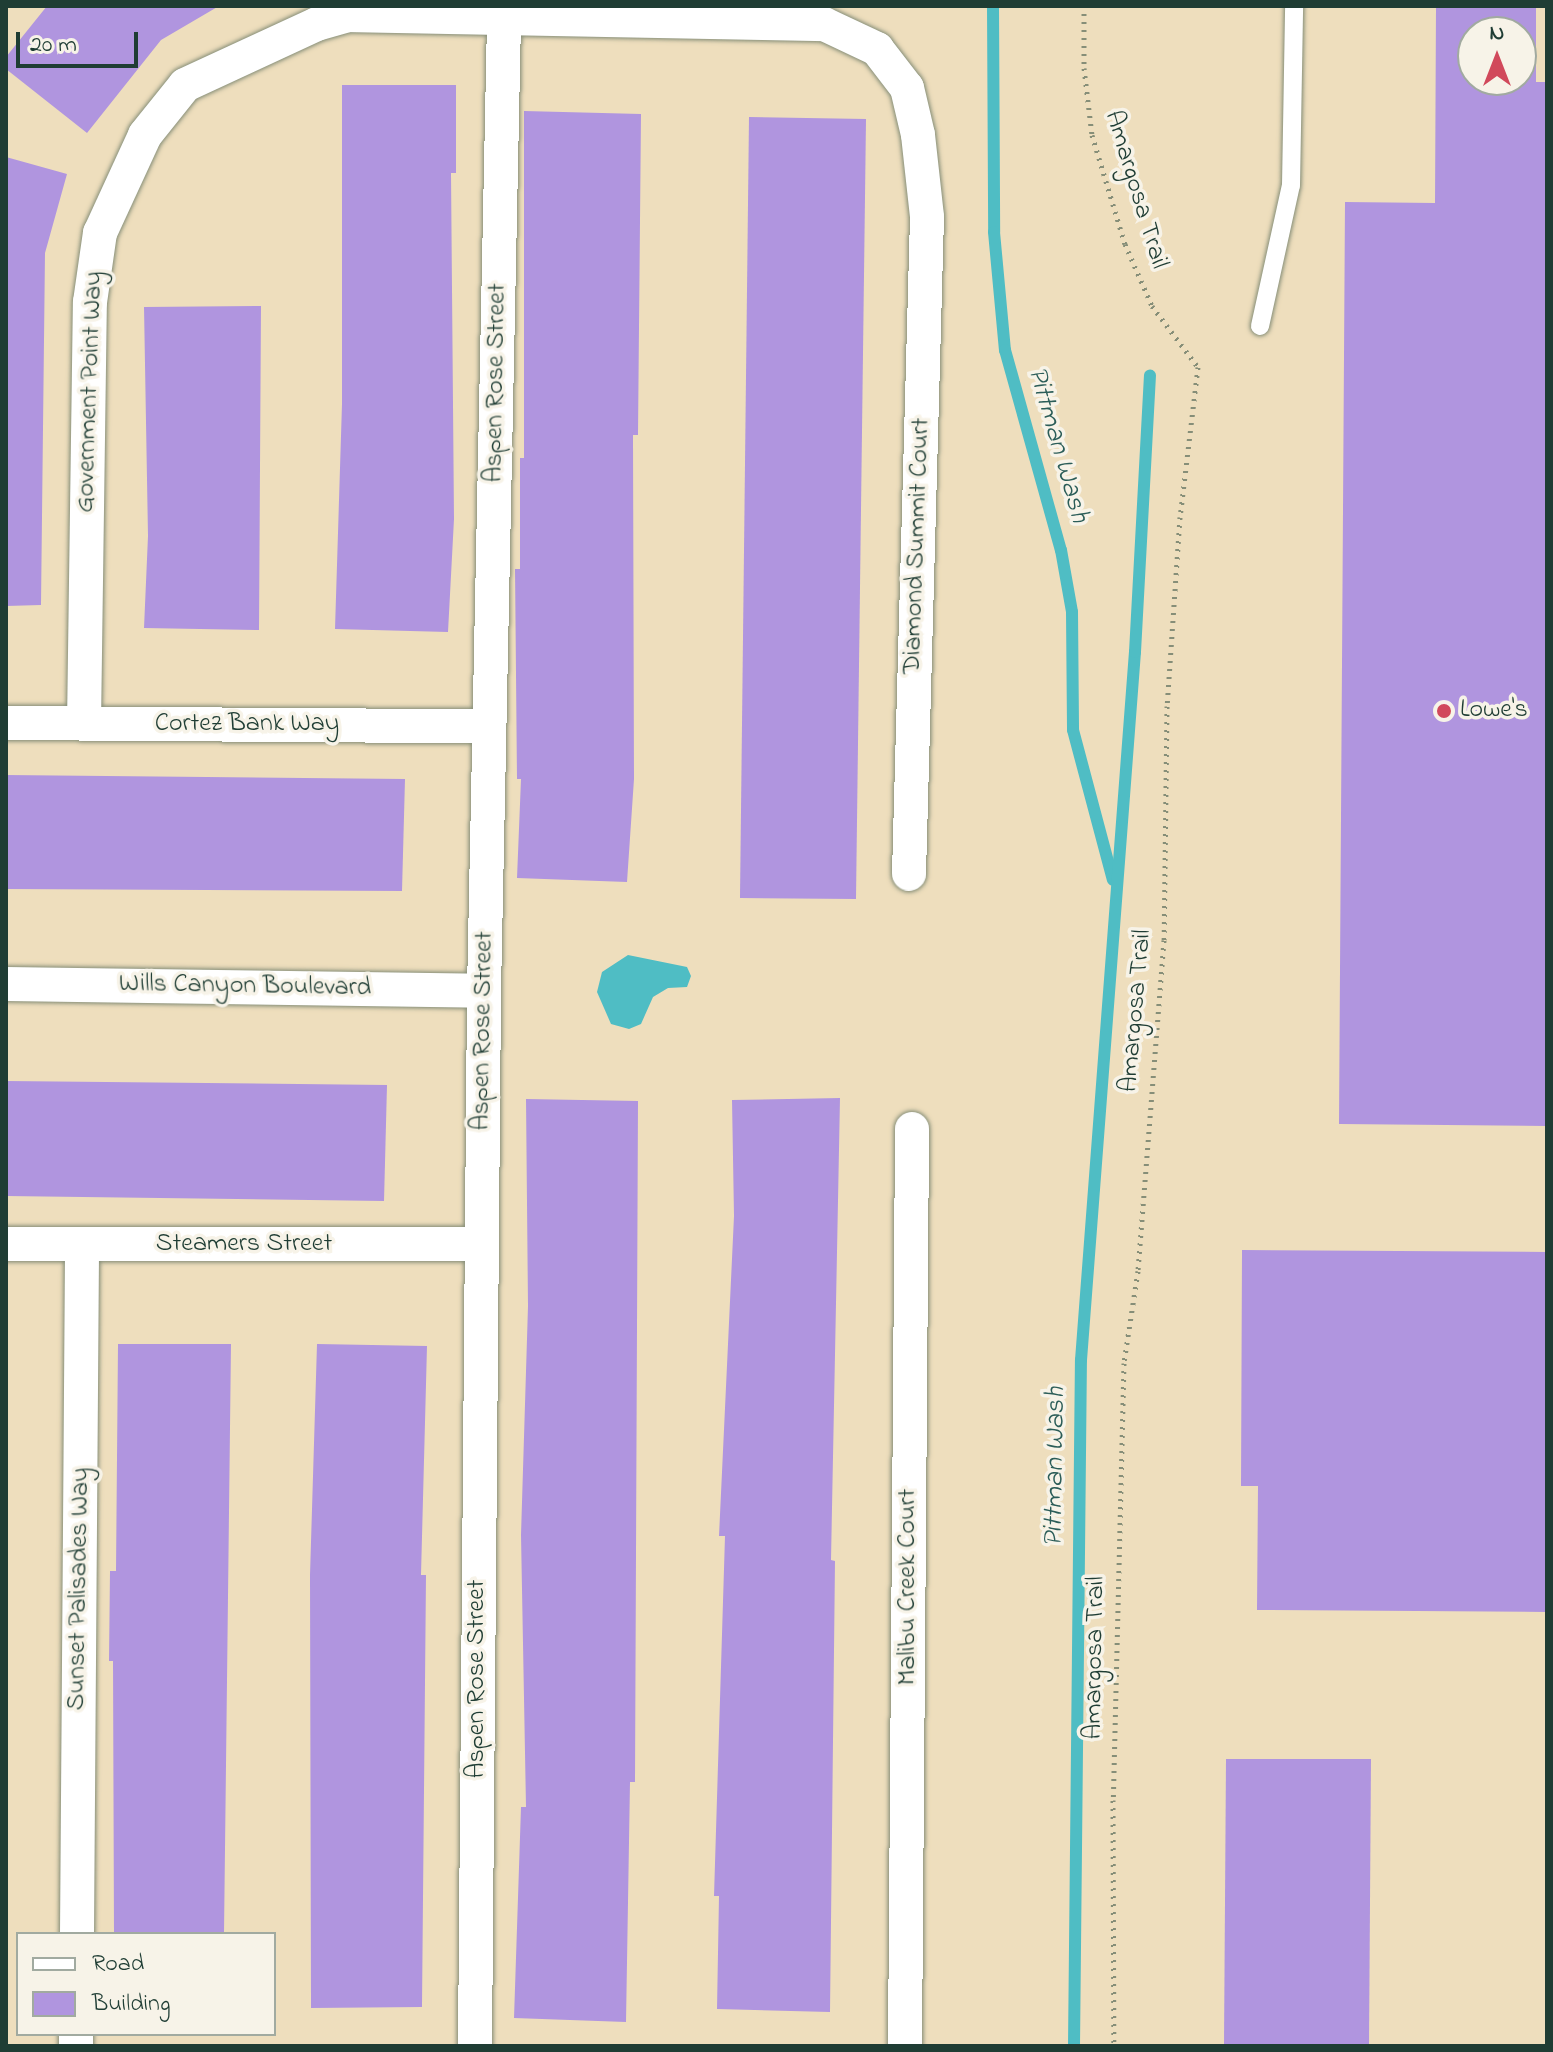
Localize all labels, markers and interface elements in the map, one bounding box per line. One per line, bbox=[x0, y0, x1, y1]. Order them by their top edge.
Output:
scale bar bbox=[20, 16, 142, 66]
north arrow bbox=[1457, 16, 1537, 96]
text: N bbox=[1490, 18, 1504, 50]
text: 20 m bbox=[30, 28, 77, 63]
street label: Amargosa Trail bbox=[1096, 107, 1174, 273]
street label: Government Point Way bbox=[71, 271, 111, 513]
street label: Aspen Rose Street bbox=[480, 283, 514, 483]
water label: Pittman Wash bbox=[1019, 363, 1095, 527]
street label: Diamond Summit Court bbox=[898, 417, 938, 675]
place label: Lowe's bbox=[1460, 695, 1528, 727]
marker: Lowe's bbox=[1435, 702, 1453, 720]
street label: Cortez Bank Way bbox=[155, 709, 339, 741]
street label: Amargosa Trail bbox=[1114, 928, 1160, 1094]
street label: Aspen Rose Street bbox=[467, 931, 501, 1131]
street label: Wills Canyon Boulevard bbox=[119, 969, 371, 1005]
street label: Steamers Street bbox=[156, 1229, 332, 1261]
water label: Pittman Wash bbox=[1038, 1387, 1074, 1547]
street label: Sunset Palisades Way bbox=[62, 1467, 98, 1711]
street label: Malibu Creek Court bbox=[893, 1489, 925, 1685]
street label: Amargosa Trail bbox=[1079, 1576, 1113, 1740]
street label: Aspen Rose Street bbox=[462, 1579, 494, 1779]
legend bbox=[16, 1932, 276, 2036]
text: Road bbox=[92, 1947, 144, 1982]
text: Building bbox=[92, 1987, 171, 2022]

